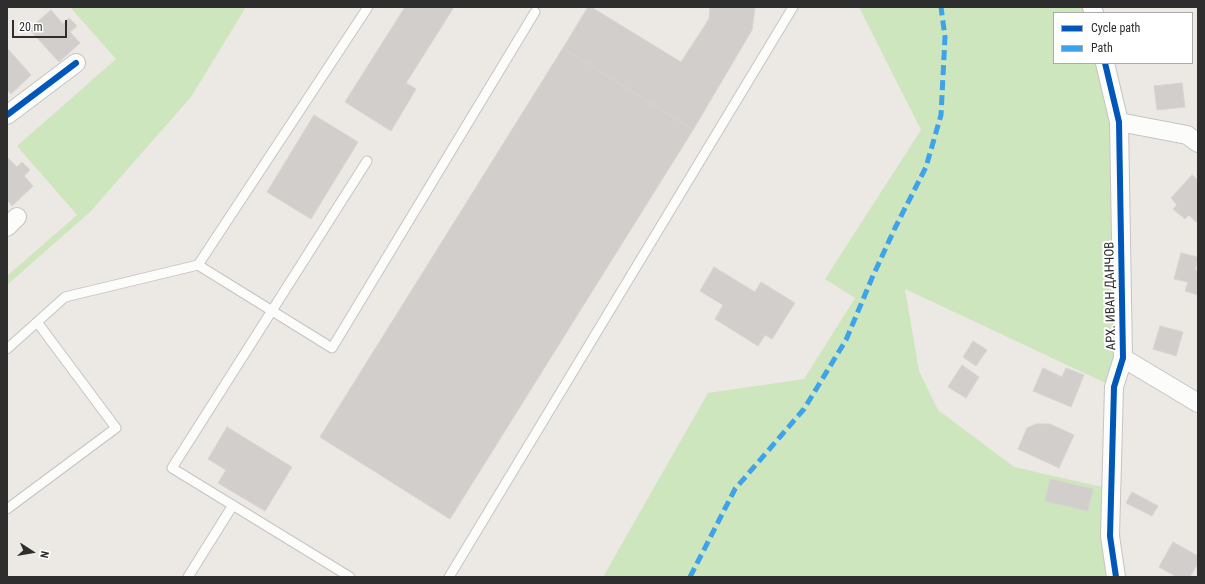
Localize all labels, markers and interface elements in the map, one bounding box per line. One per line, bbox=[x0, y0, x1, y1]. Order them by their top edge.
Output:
scale bar bbox=[14, 12, 69, 38]
legend bbox=[1053, 12, 1193, 64]
text: 20 m bbox=[19, 20, 43, 34]
text: Cycle path bbox=[1091, 21, 1140, 35]
text: Path bbox=[1091, 41, 1113, 55]
street label: АРХ. ИВАН ДАНЧОВ bbox=[1102, 242, 1120, 350]
north arrow bbox=[12, 532, 52, 572]
text: N bbox=[37, 550, 51, 559]

